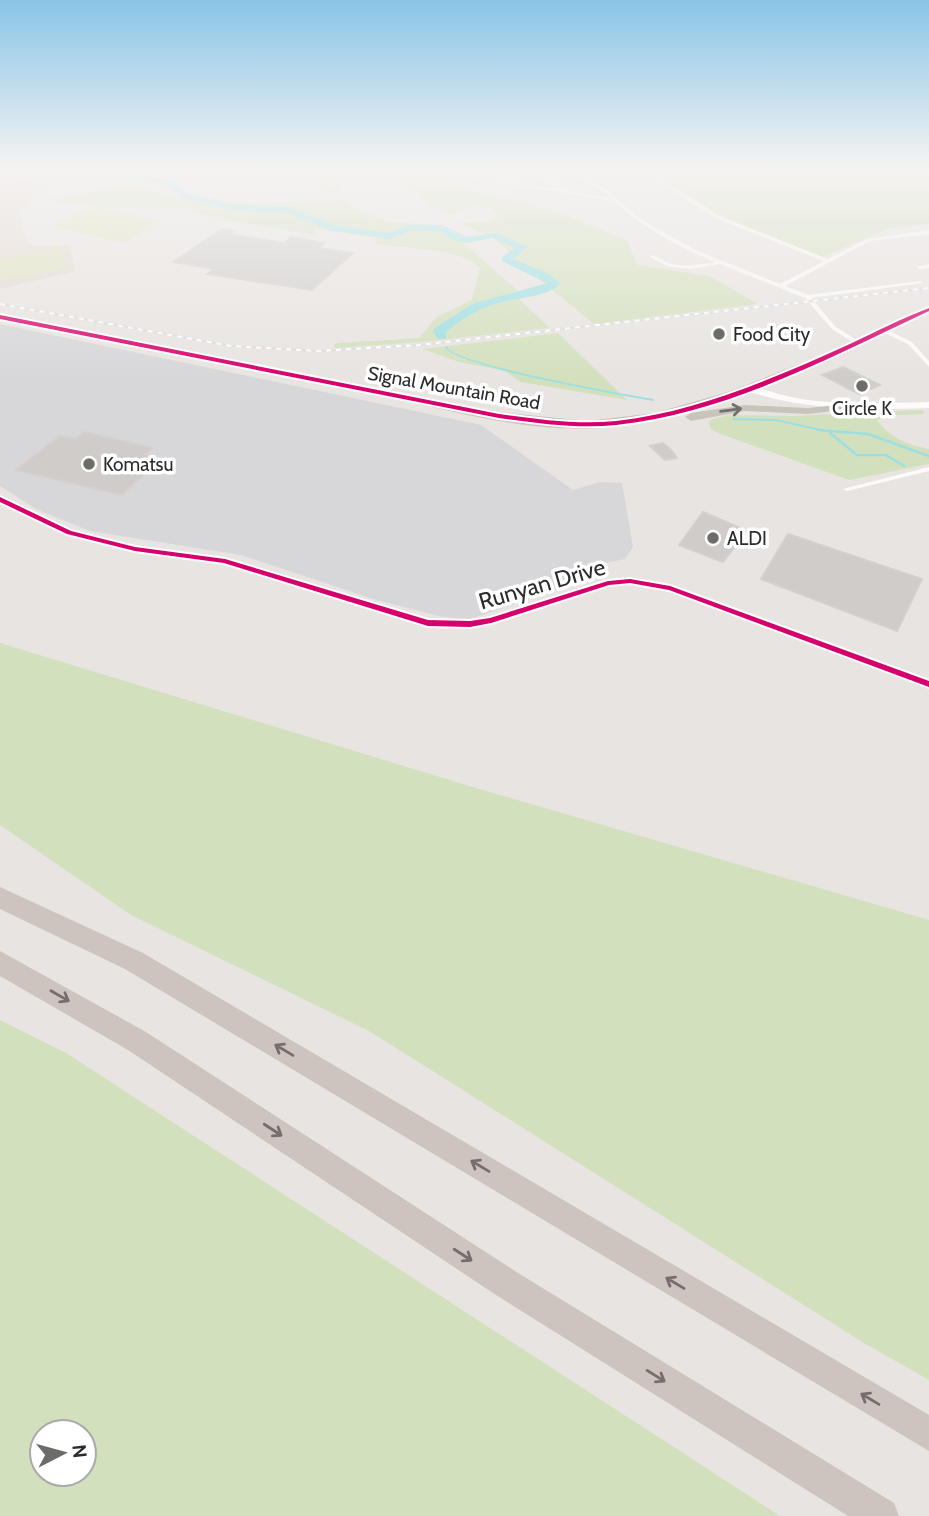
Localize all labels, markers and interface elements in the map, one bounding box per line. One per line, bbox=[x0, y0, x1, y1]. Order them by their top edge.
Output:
place label: Food City bbox=[733, 323, 811, 346]
marker: Food City bbox=[711, 326, 727, 342]
street label: Signal Mountain Road bbox=[366, 362, 542, 414]
marker: Circle K bbox=[854, 378, 870, 394]
place label: Circle K bbox=[832, 397, 892, 420]
one-way arrow bbox=[719, 403, 742, 416]
place label: Komatsu bbox=[103, 453, 173, 476]
marker: Komatsu bbox=[81, 456, 97, 472]
place label: ALDI bbox=[727, 527, 767, 550]
marker: ALDI bbox=[705, 530, 721, 546]
street label: Runyan Drive bbox=[476, 553, 609, 615]
one-way arrow bbox=[49, 989, 69, 1003]
one-way arrow bbox=[275, 1042, 295, 1056]
one-way arrow bbox=[263, 1123, 283, 1137]
one-way arrow bbox=[470, 1159, 490, 1173]
one-way arrow bbox=[453, 1248, 473, 1262]
one-way arrow bbox=[665, 1276, 685, 1290]
one-way arrow bbox=[645, 1370, 665, 1384]
one-way arrow bbox=[861, 1392, 881, 1406]
north arrow bbox=[28, 1418, 98, 1488]
text: N bbox=[67, 1443, 92, 1459]

